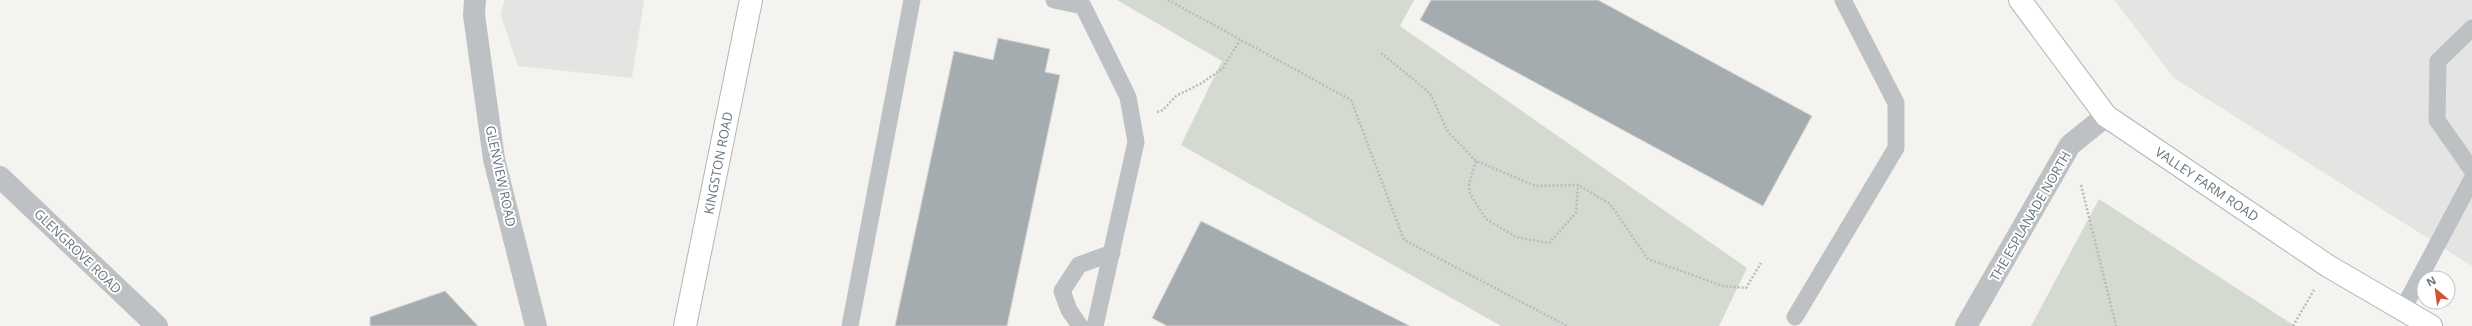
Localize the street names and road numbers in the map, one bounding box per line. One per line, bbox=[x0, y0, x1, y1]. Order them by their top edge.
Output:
street label: KINGSTON ROAD bbox=[699, 110, 737, 216]
street label: GLENVIEW ROAD bbox=[481, 124, 521, 228]
street label: VALLEY FARM ROAD bbox=[2152, 143, 2262, 225]
street label: THE ESPLANADE NORTH bbox=[1985, 148, 2075, 284]
street label: GLENGROVE ROAD bbox=[30, 205, 126, 297]

